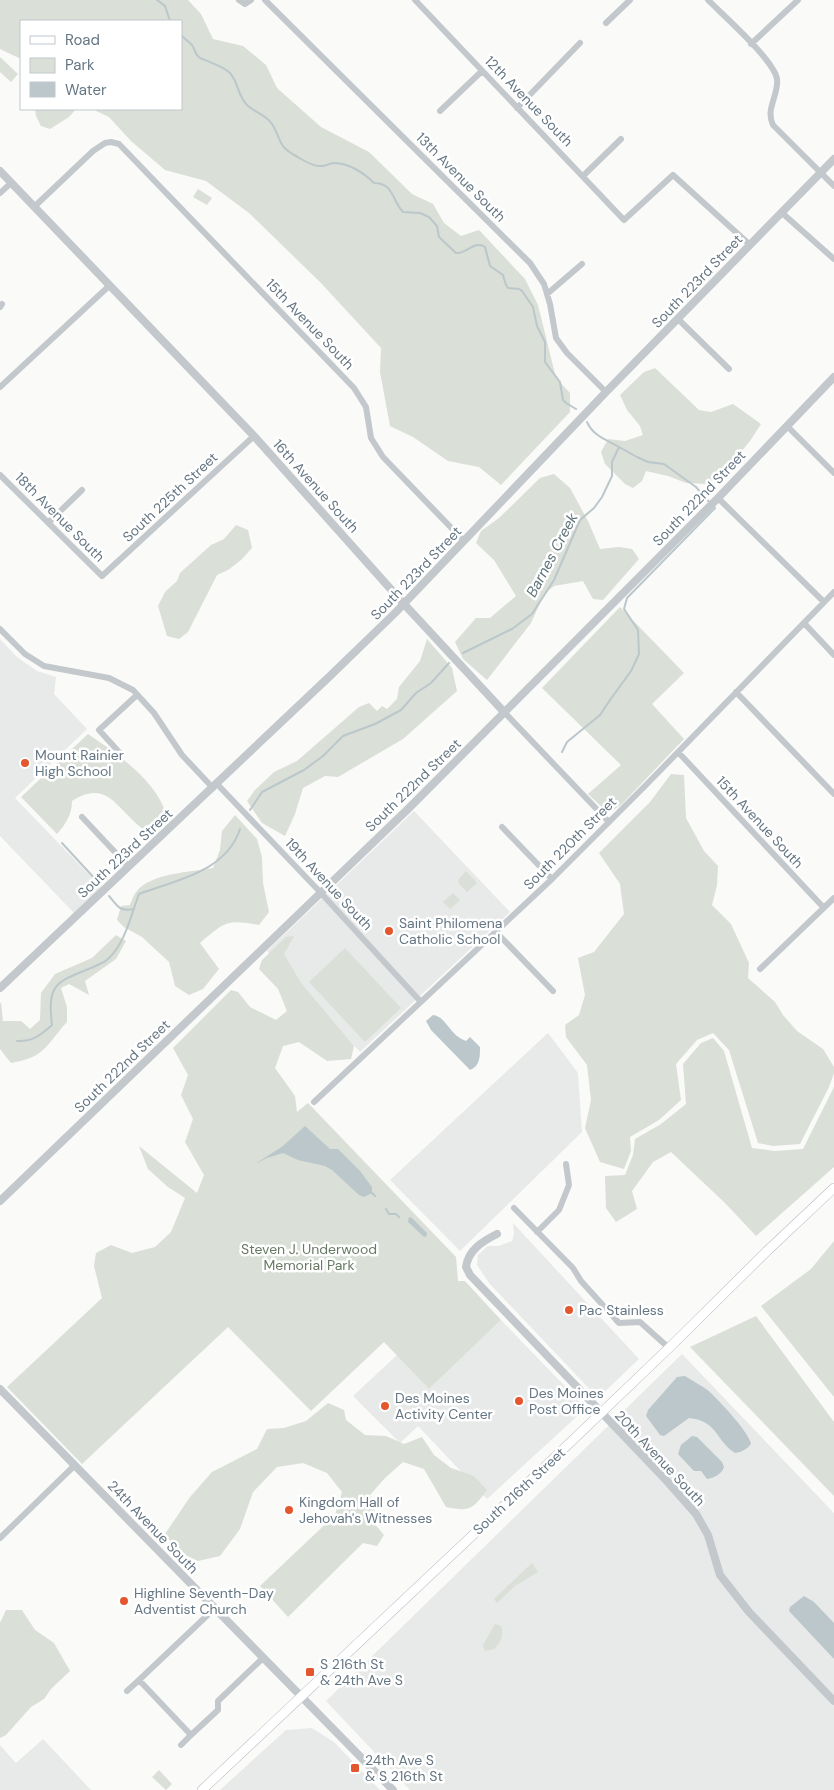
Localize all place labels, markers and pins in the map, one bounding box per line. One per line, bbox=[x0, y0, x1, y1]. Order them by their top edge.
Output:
place label: Mount Rainier High School bbox=[35, 746, 124, 780]
marker: Mount Rainier High School bbox=[19, 757, 31, 769]
place label: Saint Philomena Catholic School bbox=[399, 914, 502, 948]
marker: Saint Philomena Catholic School bbox=[383, 925, 395, 937]
place label: Pac Stainless bbox=[579, 1301, 664, 1319]
marker: Pac Stainless bbox=[563, 1304, 575, 1316]
place label: Des Moines Post Office bbox=[529, 1384, 604, 1418]
place label: Des Moines Activity Center bbox=[395, 1389, 493, 1423]
marker: Des Moines Post Office bbox=[513, 1395, 525, 1407]
marker: Des Moines Activity Center bbox=[379, 1400, 391, 1412]
place label: Kingdom Hall of Jehovah's Witnesses bbox=[299, 1493, 432, 1527]
marker: Kingdom Hall of Jehovah's Witnesses bbox=[283, 1504, 295, 1516]
place label: Highline Seventh-Day Adventist Church bbox=[134, 1584, 274, 1618]
marker: Highline Seventh-Day Adventist Church bbox=[118, 1595, 130, 1607]
place label: S 216th St & 24th Ave S bbox=[320, 1655, 403, 1689]
marker: S 216th St & 24th Ave S bbox=[304, 1666, 316, 1678]
place label: 24th Ave S & S 216th St bbox=[365, 1751, 443, 1785]
marker: 24th Ave S & S 216th St bbox=[349, 1762, 361, 1774]

